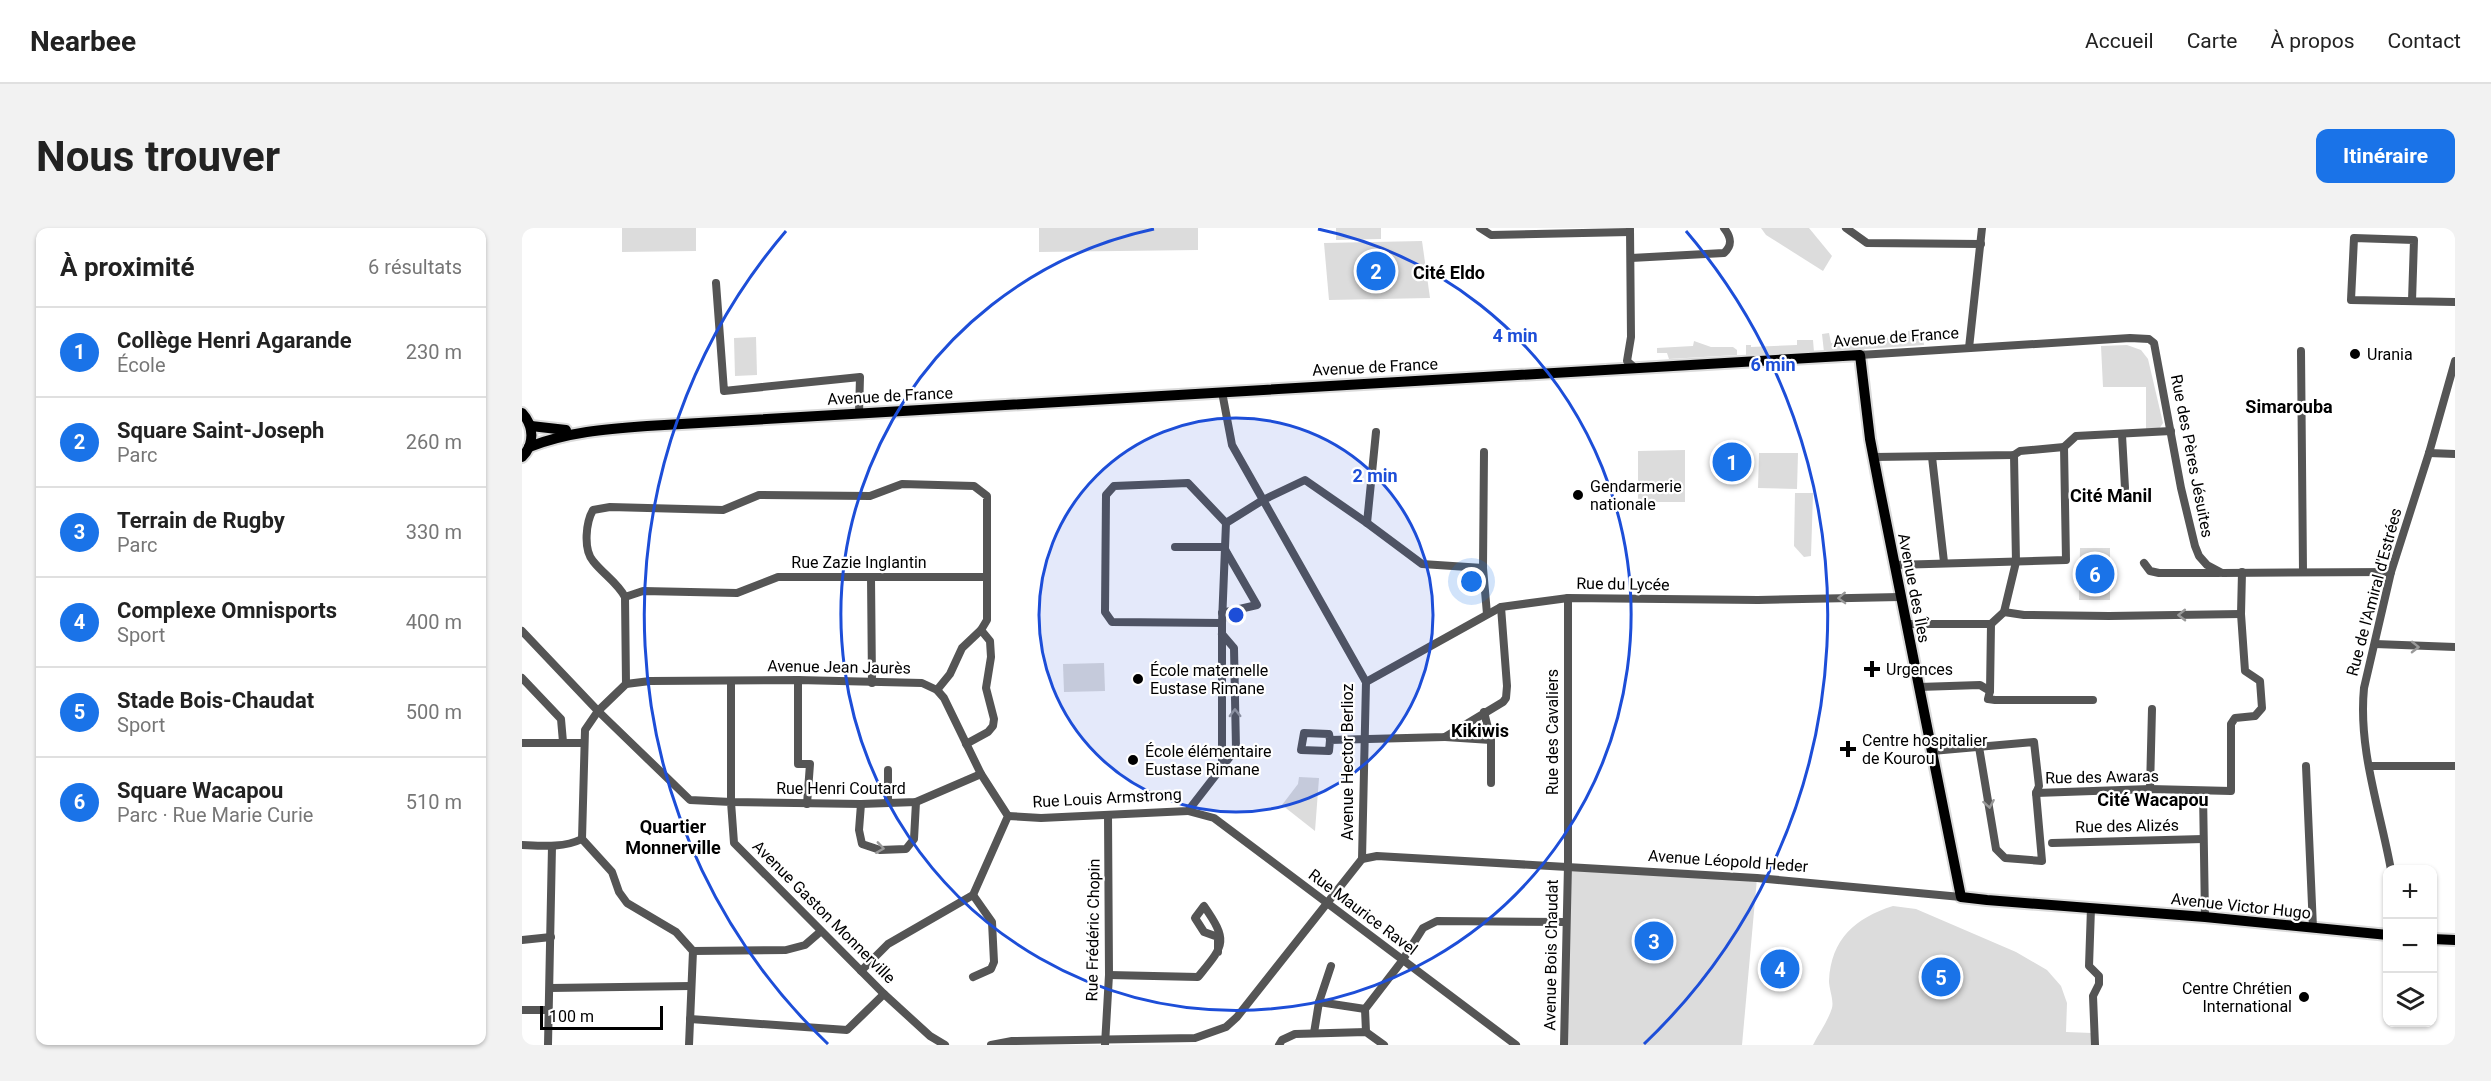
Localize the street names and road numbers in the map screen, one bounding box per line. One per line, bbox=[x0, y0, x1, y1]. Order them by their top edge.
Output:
street label: Avenue de France bbox=[1833, 323, 1959, 351]
street label: Avenue de France bbox=[1312, 354, 1438, 380]
street label: Rue des Pères Jésuites bbox=[2167, 373, 2217, 539]
street label: Avenue de France bbox=[827, 383, 953, 409]
street label: Rue de l'Amiral d'Estrées bbox=[2342, 506, 2406, 678]
street label: Avenue des Îles bbox=[1894, 532, 1934, 644]
street label: Rue Zazie Inglantin bbox=[791, 553, 927, 572]
street label: Rue du Lycée bbox=[1576, 574, 1670, 594]
street label: Avenue Jean Jaurès bbox=[767, 656, 911, 678]
street label: Rue des Cavaliers bbox=[1543, 669, 1562, 795]
street label: Avenue Hector Berlioz bbox=[1338, 684, 1357, 840]
street label: Rue des Awaras bbox=[2045, 767, 2159, 787]
street label: Rue Henri Coutard bbox=[776, 779, 906, 798]
street label: Rue Louis Armstrong bbox=[1032, 785, 1182, 811]
street label: Rue des Alizés bbox=[2075, 816, 2179, 836]
street label: Avenue Gaston Monnerville bbox=[749, 837, 899, 987]
street label: Avenue Léopold Heder bbox=[1647, 846, 1809, 876]
street label: Rue Frédéric Chopin bbox=[1082, 858, 1104, 1002]
street label: Rue Maurice Ravel bbox=[1305, 865, 1421, 959]
street label: Avenue Bois Chaudat bbox=[1540, 879, 1562, 1031]
street label: Avenue Victor Hugo bbox=[2170, 889, 2312, 923]

